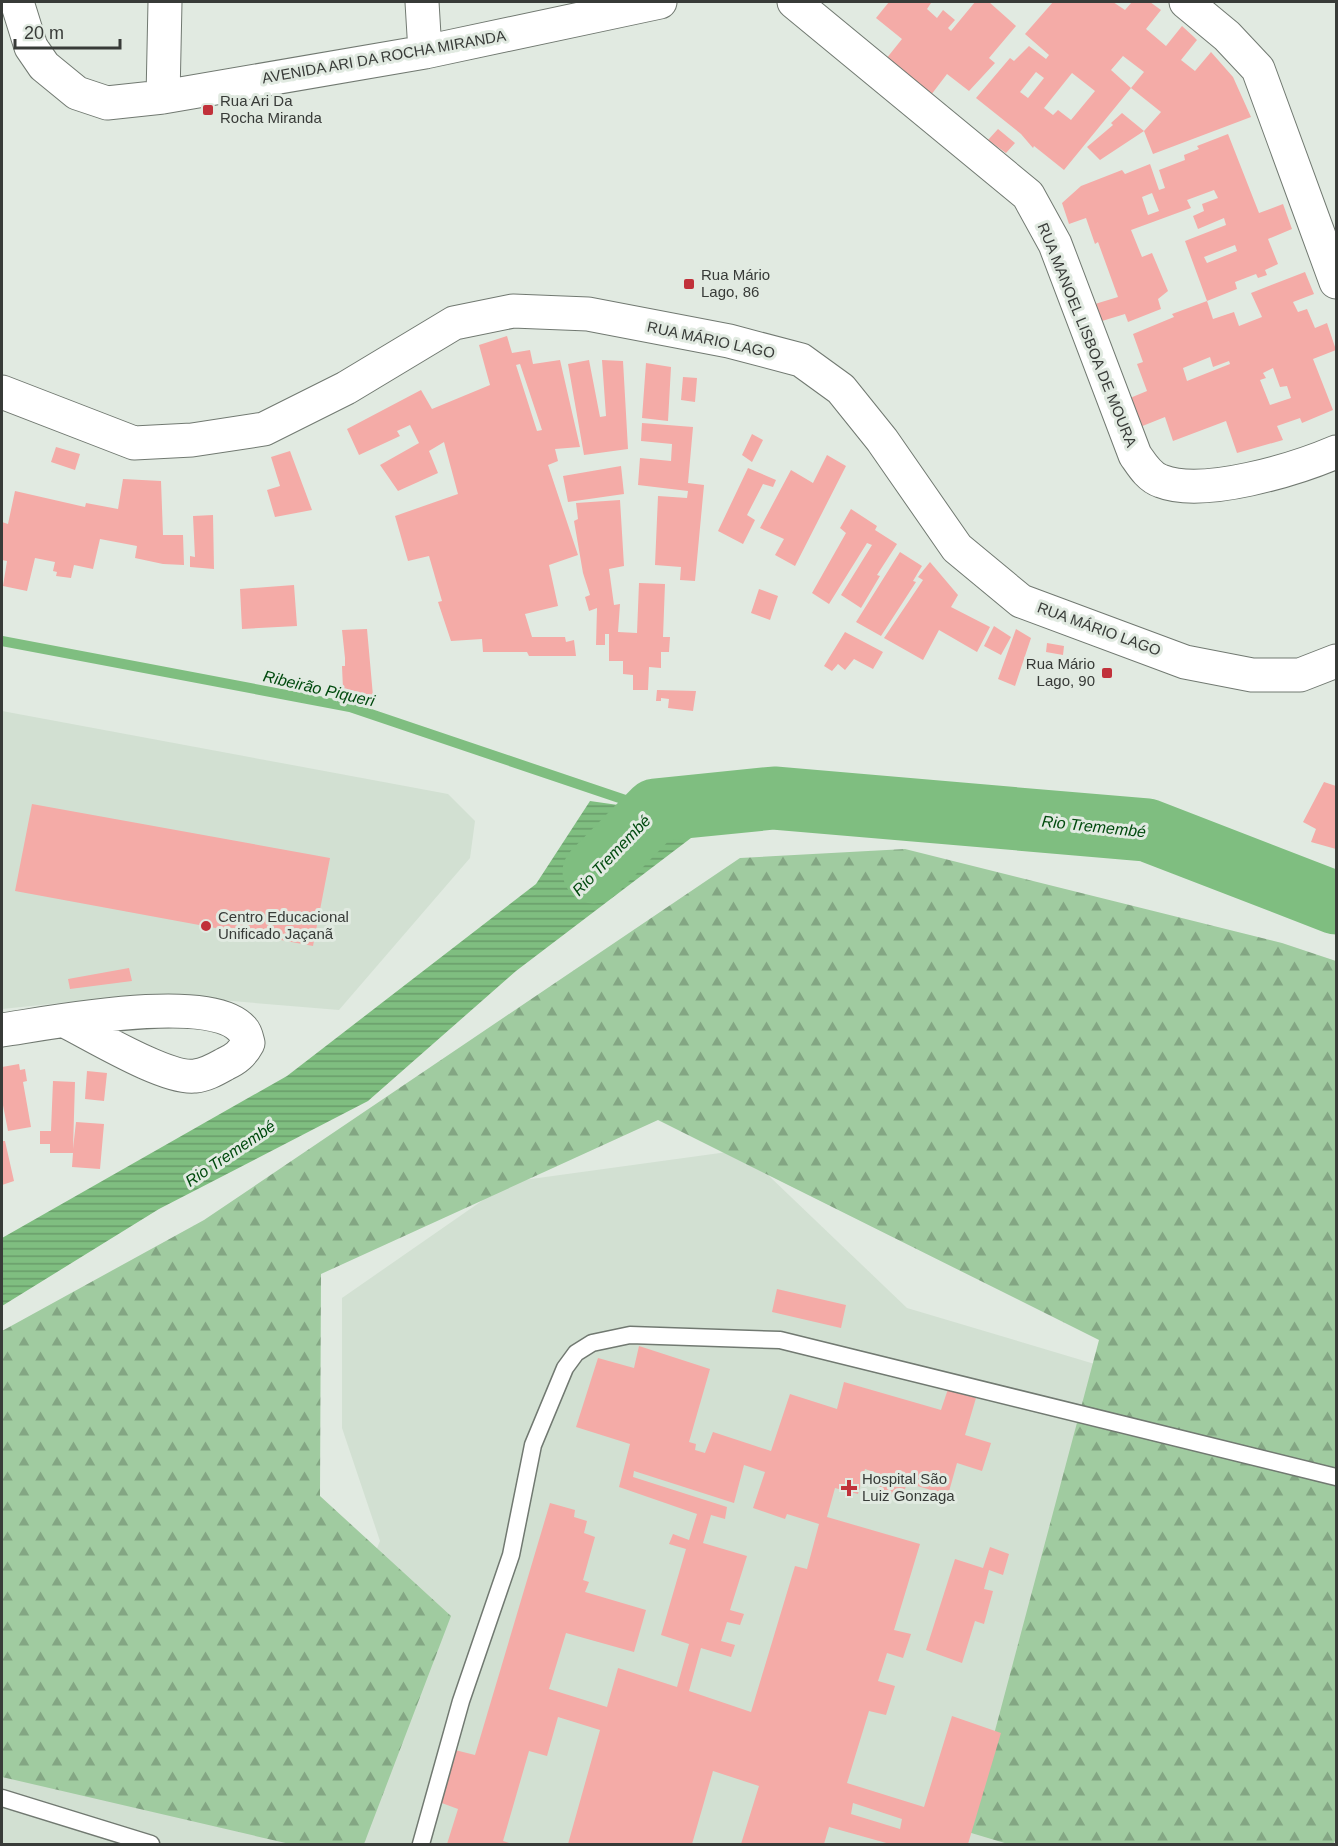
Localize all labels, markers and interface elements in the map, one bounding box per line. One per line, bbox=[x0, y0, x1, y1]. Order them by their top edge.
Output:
scale bar bbox=[15, 12, 120, 50]
text: 20 m bbox=[24, 23, 64, 43]
street label: AVENIDA ARI DA ROCHA MIRANDA bbox=[261, 27, 507, 86]
place label: Rua Ari Da Rocha Miranda bbox=[220, 92, 322, 126]
marker: Rua Ari Da Rocha Miranda bbox=[201, 103, 215, 117]
street label: RUA MANOEL LISBOA DE MOURA bbox=[1035, 220, 1140, 449]
place label: Rua Mário Lago, 86 bbox=[701, 266, 770, 300]
marker: Rua Mário Lago, 86 bbox=[682, 277, 696, 291]
street label: RUA MÁRIO LAGO bbox=[646, 318, 776, 361]
street label: RUA MÁRIO LAGO bbox=[1035, 598, 1163, 659]
place label: Rua Mário Lago, 90 bbox=[1026, 655, 1095, 689]
marker: Rua Mário Lago, 90 bbox=[1100, 666, 1114, 680]
water label: Ribeirão Piqueri bbox=[262, 667, 377, 710]
water label: Rio Tremembé bbox=[569, 812, 654, 899]
water label: Rio Tremembé bbox=[1041, 813, 1147, 840]
place label: Centro Educacional Unificado Jaçanã bbox=[218, 908, 349, 942]
marker: Centro Educacional Unificado Jaçanã bbox=[199, 919, 213, 933]
water label: Rio Tremembé bbox=[182, 1117, 278, 1190]
place label: Hospital São Luiz Gonzaga bbox=[862, 1470, 955, 1504]
marker: Hospital São Luiz Gonzaga bbox=[840, 1479, 858, 1497]

